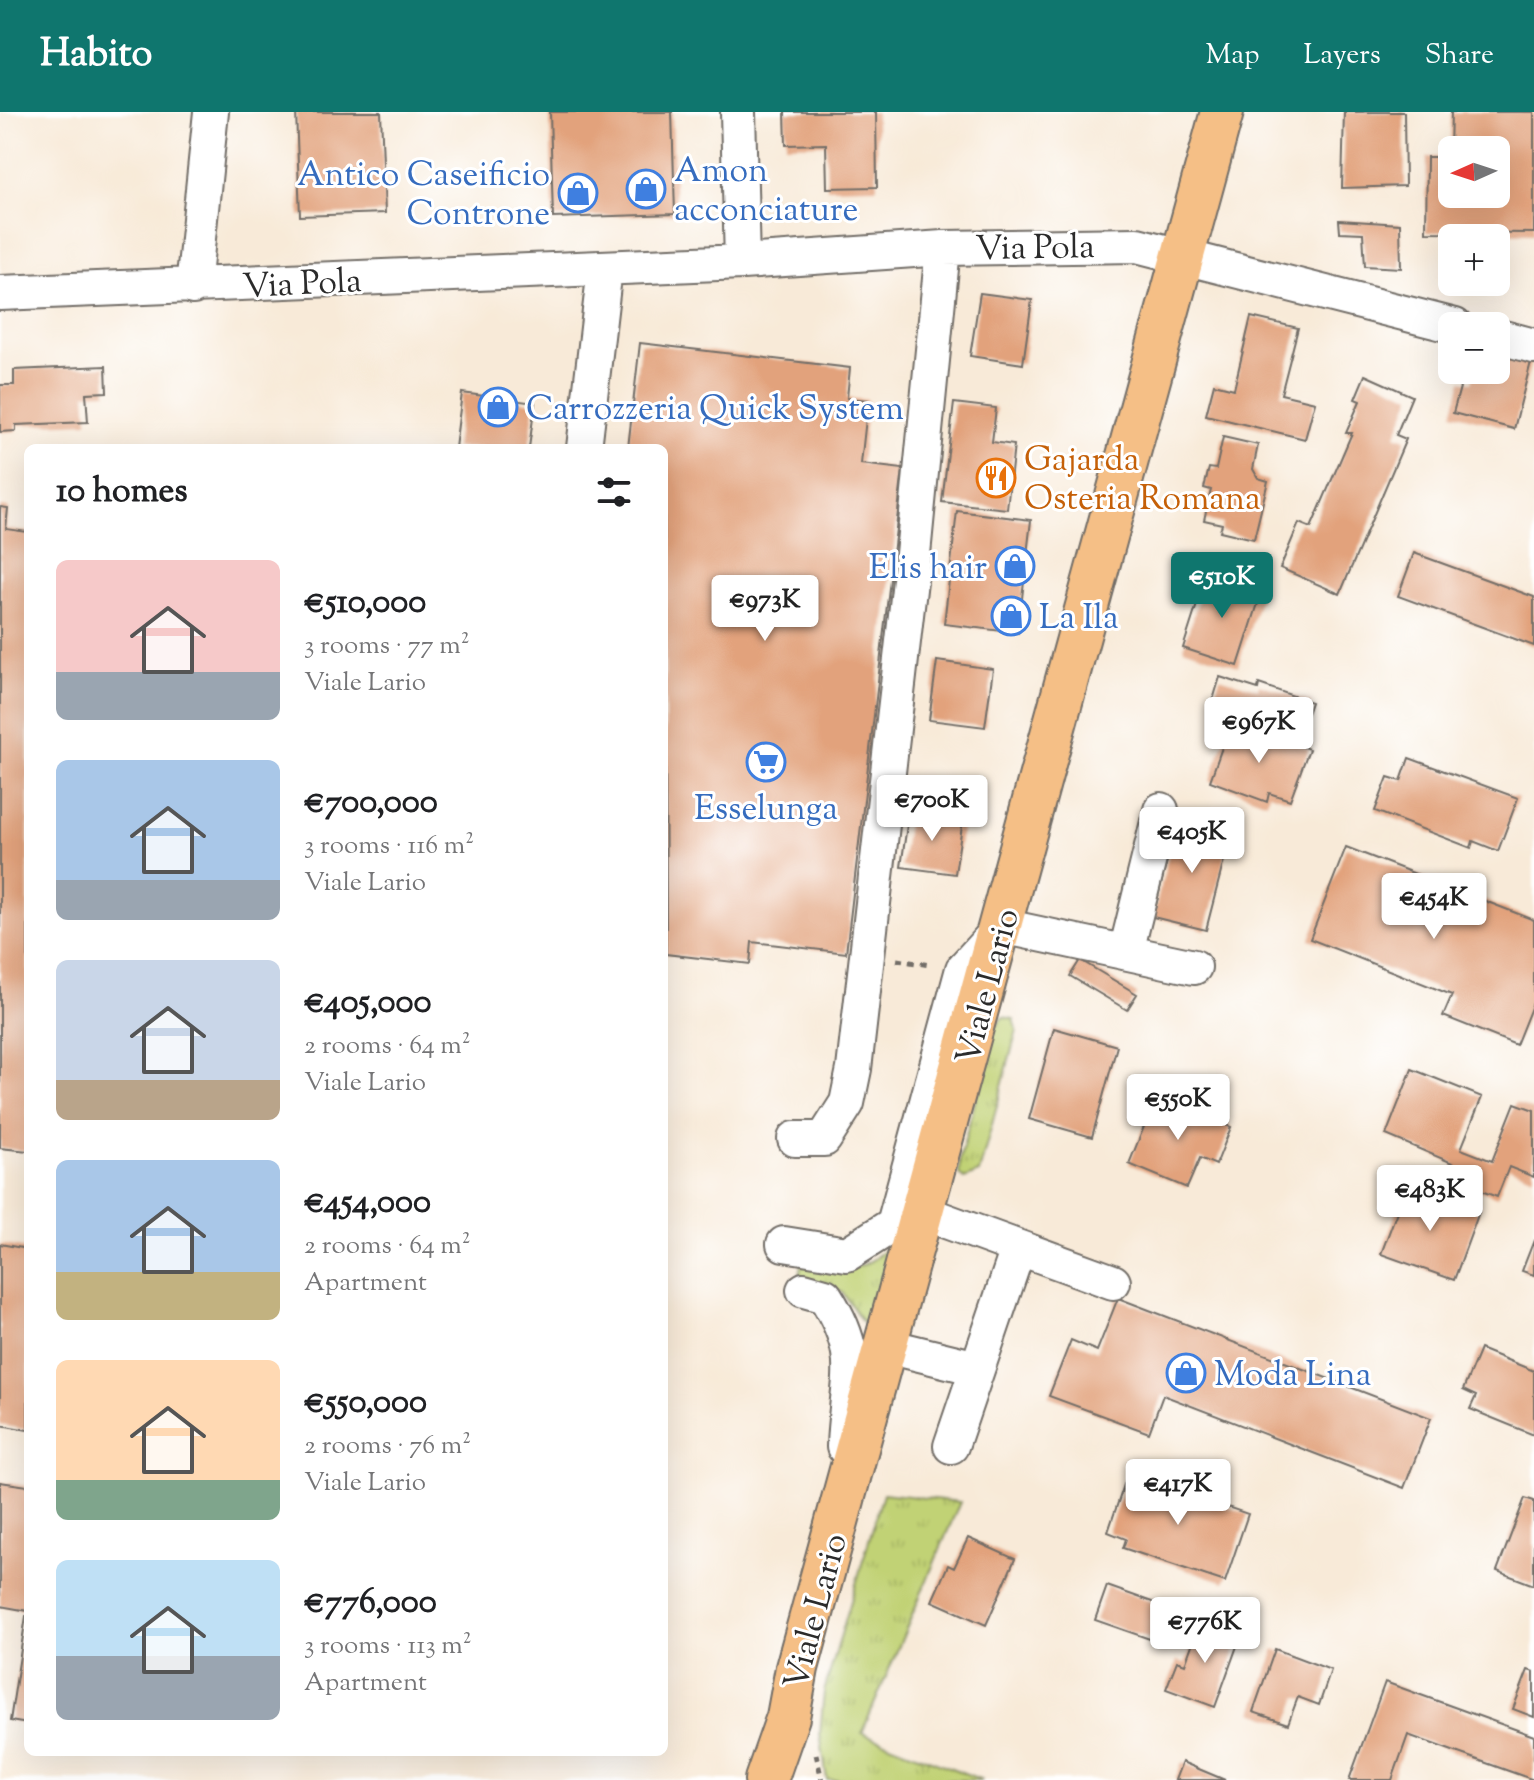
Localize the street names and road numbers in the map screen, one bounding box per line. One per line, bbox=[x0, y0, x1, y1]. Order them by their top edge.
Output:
street label: Via Pola bbox=[975, 224, 1095, 275]
street label: Via Pola bbox=[241, 258, 363, 313]
street label: Viale Lario bbox=[945, 904, 1034, 1070]
street label: Viale Lario bbox=[773, 1529, 862, 1695]

